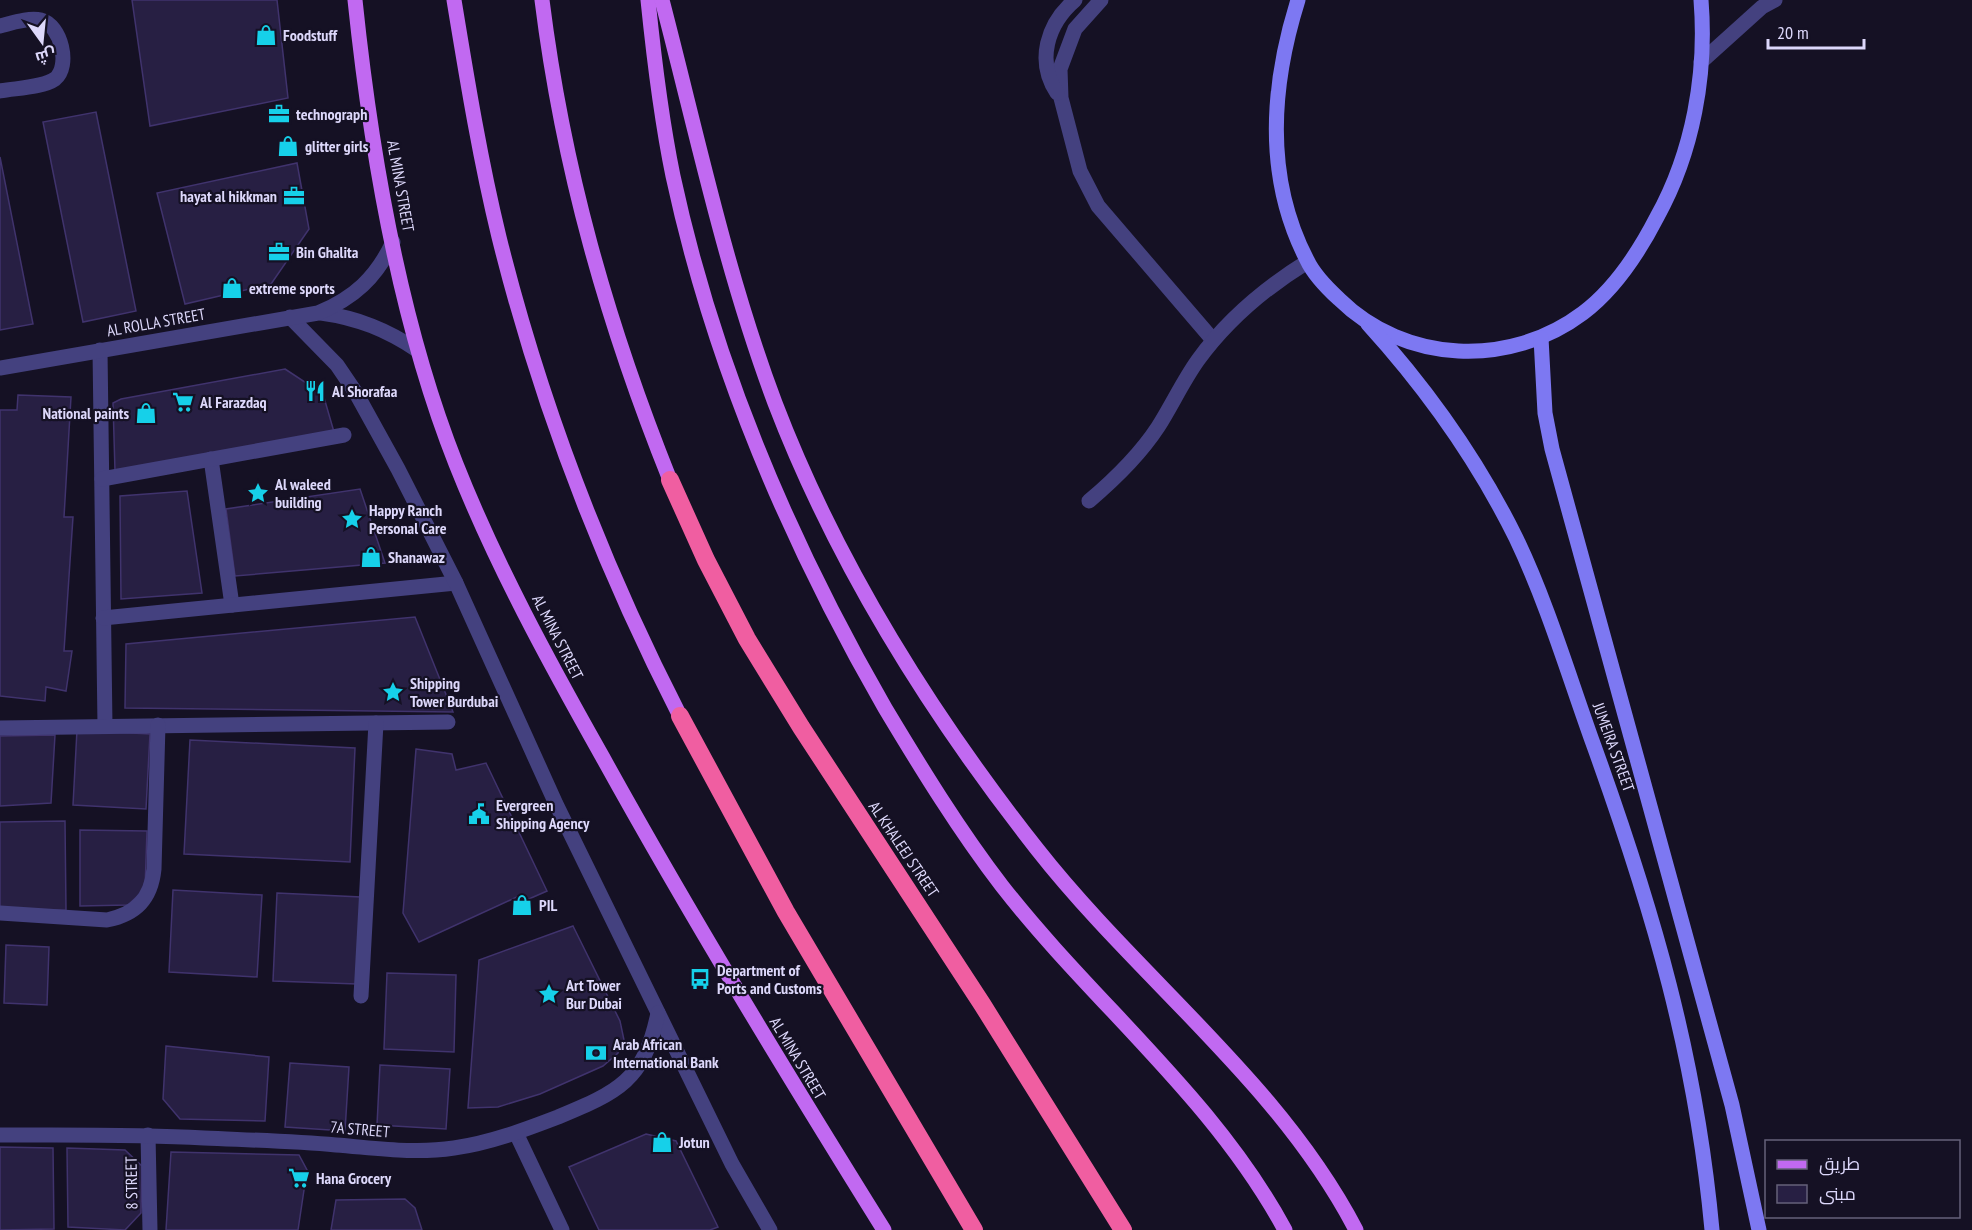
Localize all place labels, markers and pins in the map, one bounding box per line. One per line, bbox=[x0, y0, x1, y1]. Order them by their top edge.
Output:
shop icon: Foodstuff bbox=[254, 23, 278, 47]
place label: Foodstuff bbox=[283, 25, 338, 45]
office icon: technograph bbox=[267, 102, 291, 126]
place label: technograph bbox=[296, 104, 367, 124]
shop icon: glitter girls bbox=[276, 134, 300, 158]
place label: glitter girls bbox=[305, 136, 369, 156]
office icon: hayat al hikkman bbox=[282, 184, 306, 208]
place label: hayat al hikkman bbox=[180, 186, 277, 206]
office icon: Bin Ghalita bbox=[267, 240, 291, 264]
place label: Bin Ghalita bbox=[296, 242, 359, 262]
shop icon: extreme sports bbox=[220, 276, 244, 300]
place label: extreme sports bbox=[249, 278, 335, 298]
restaurant icon: Al Shorafaa bbox=[303, 379, 327, 403]
place label: Al Shorafaa bbox=[331, 381, 398, 401]
supermarket icon: Al Farazdaq bbox=[171, 390, 195, 414]
place label: Al Farazdaq bbox=[199, 392, 267, 412]
shop icon: National paints bbox=[134, 401, 158, 425]
place label: National paints bbox=[43, 403, 129, 423]
place label: Al waleed building bbox=[274, 474, 331, 512]
place icon: Al waleed building bbox=[246, 481, 270, 505]
place label: Happy Ranch Personal Care bbox=[369, 500, 447, 538]
place icon: Happy Ranch Personal Care bbox=[340, 507, 364, 531]
shop icon: Shanawaz bbox=[359, 545, 383, 569]
place label: Shanawaz bbox=[388, 547, 445, 567]
place label: Shipping Tower Burdubai bbox=[410, 673, 499, 711]
place icon: Shipping Tower Burdubai bbox=[381, 680, 405, 704]
place label: Evergreen Shipping Agency bbox=[496, 795, 590, 833]
public building icon: Evergreen Shipping Agency bbox=[467, 802, 491, 826]
shop icon: PIL bbox=[510, 893, 534, 917]
place label: PIL bbox=[539, 895, 557, 915]
place label: Department of Ports and Customs bbox=[717, 960, 822, 998]
bus stop icon: Department of Ports and Customs bbox=[688, 967, 712, 991]
place label: Art Tower Bur Dubai bbox=[565, 975, 622, 1013]
place icon: Art Tower Bur Dubai bbox=[537, 982, 561, 1006]
place label: Arab African International Bank bbox=[612, 1034, 719, 1072]
bank icon: Arab African International Bank bbox=[584, 1041, 608, 1065]
shop icon: Jotun bbox=[650, 1130, 674, 1154]
place label: Jotun bbox=[678, 1132, 710, 1152]
supermarket icon: Hana Grocery bbox=[287, 1166, 311, 1190]
place label: Hana Grocery bbox=[316, 1168, 392, 1188]

